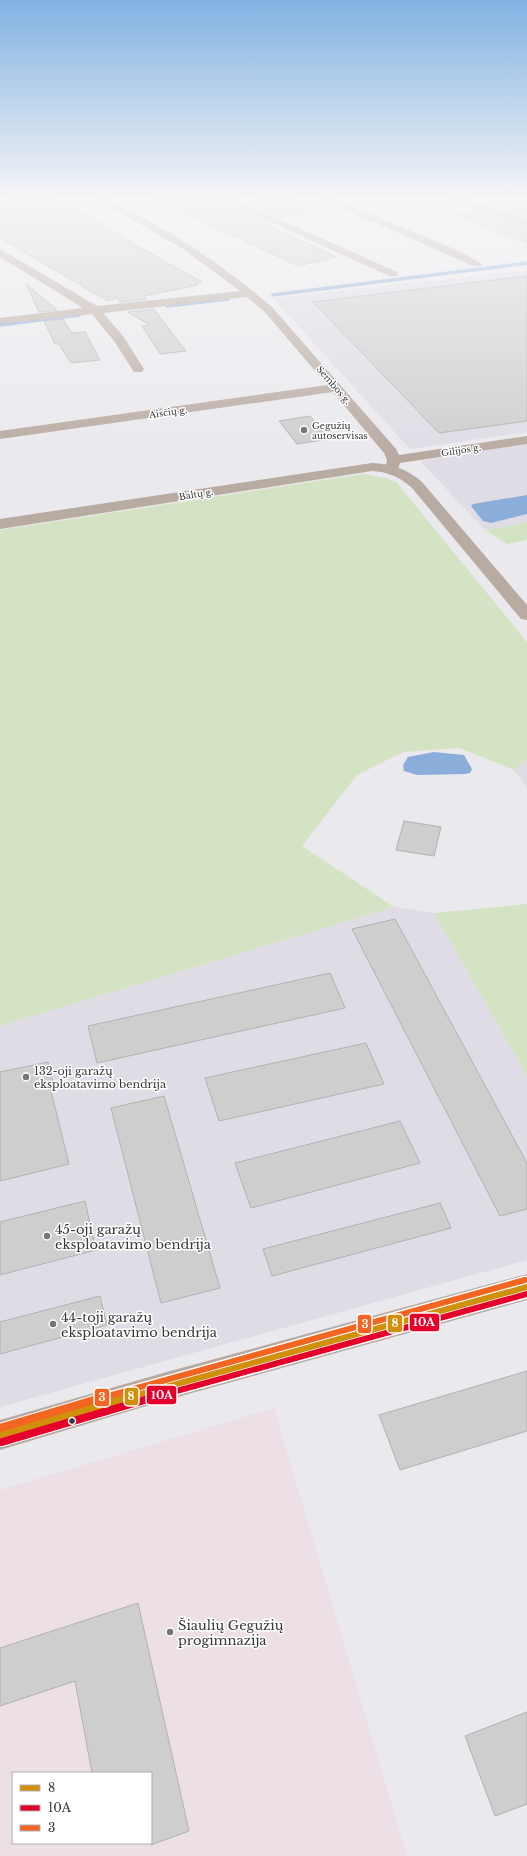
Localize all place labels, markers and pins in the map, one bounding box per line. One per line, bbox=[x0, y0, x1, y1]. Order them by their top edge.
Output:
place label: Gegužių autoservisas bbox=[312, 420, 368, 441]
marker: Gegužių autoservisas bbox=[299, 425, 309, 435]
place label: 132-oji garažų eksploatavimo bendrija bbox=[34, 1064, 167, 1091]
marker: 132-oji garažų eksploatavimo bendrija bbox=[21, 1072, 31, 1082]
place label: 45-oji garažų eksploatavimo bendrija bbox=[55, 1221, 212, 1253]
marker: 45-oji garažų eksploatavimo bendrija bbox=[42, 1231, 52, 1241]
place label: 44-toji garažų eksploatavimo bendrija bbox=[61, 1309, 218, 1341]
marker: 44-toji garažų eksploatavimo bendrija bbox=[48, 1319, 58, 1329]
unlabelled marker bbox=[67, 1416, 77, 1426]
place label: Šiaulių Gegužių progimnazija bbox=[178, 1617, 284, 1649]
marker: Šiaulių Gegužių progimnazija bbox=[165, 1627, 175, 1637]

